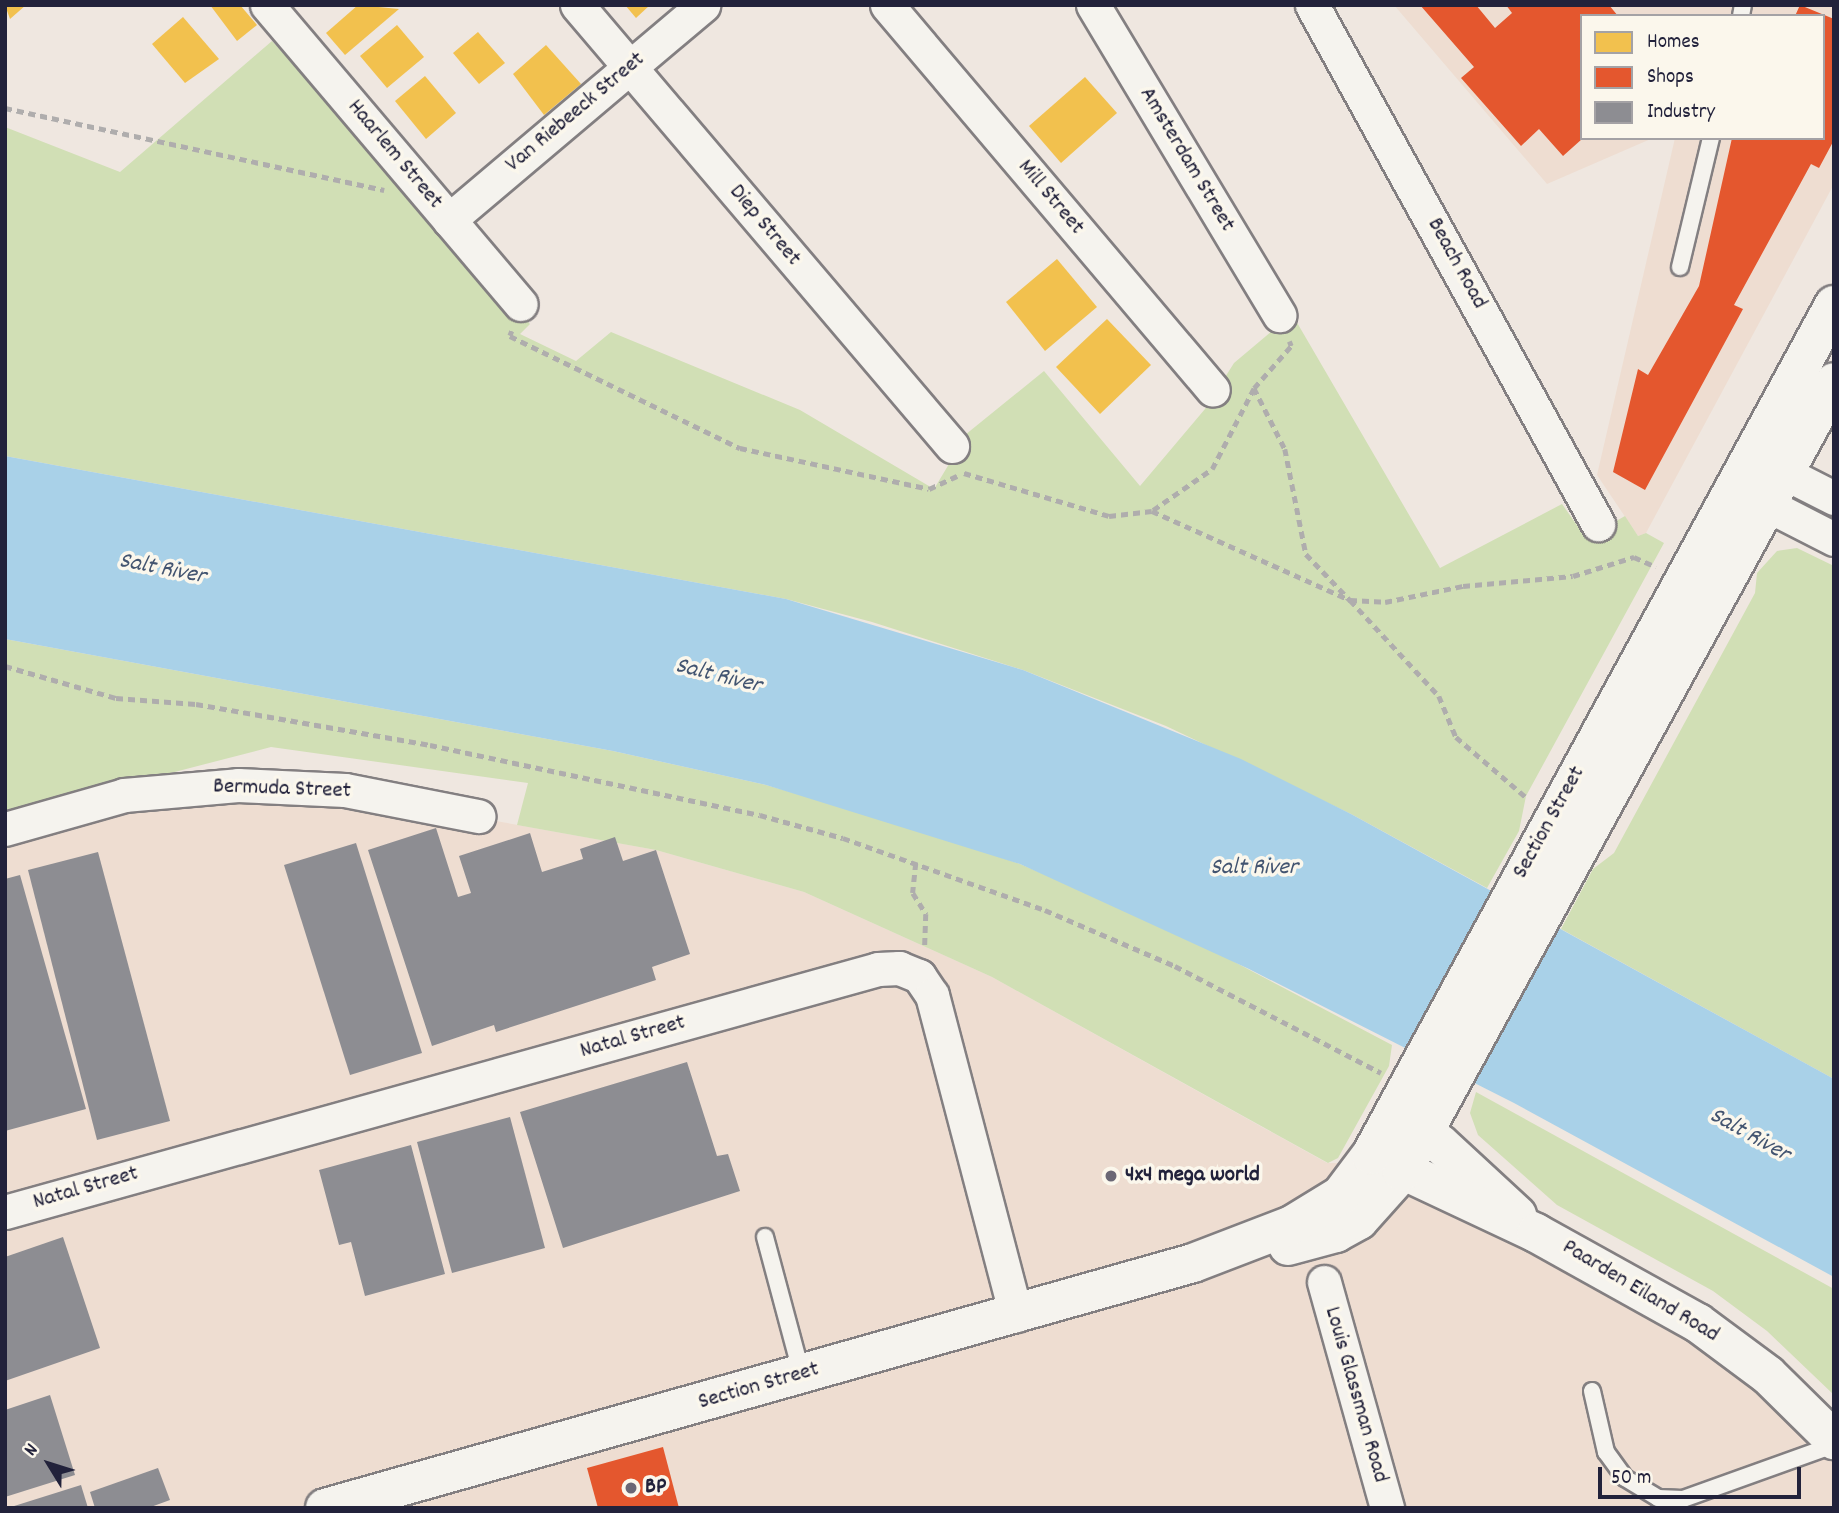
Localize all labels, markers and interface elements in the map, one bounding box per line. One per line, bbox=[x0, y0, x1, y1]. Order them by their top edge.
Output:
legend bbox=[1580, 14, 1825, 140]
text: Homes bbox=[1647, 28, 1700, 58]
street label: Van Riebeeck Street bbox=[501, 47, 651, 179]
text: Shops bbox=[1647, 63, 1694, 93]
street label: Amsterdam Street bbox=[1132, 83, 1240, 237]
street label: Haarlem Street bbox=[340, 95, 448, 215]
text: Industry bbox=[1647, 98, 1715, 128]
street label: Mill Street bbox=[1011, 155, 1089, 241]
street label: Diep Street bbox=[722, 180, 806, 272]
street label: Beach Road bbox=[1420, 214, 1492, 314]
water label: Salt River bbox=[116, 548, 208, 592]
water label: Salt River bbox=[672, 652, 764, 702]
street label: Section Street bbox=[1508, 762, 1592, 884]
street label: Bermuda Street bbox=[213, 774, 351, 806]
water label: Salt River bbox=[1210, 855, 1298, 883]
street label: Natal Street bbox=[577, 1010, 689, 1066]
water label: Salt River bbox=[1704, 1102, 1794, 1170]
street label: Natal Street bbox=[30, 1161, 142, 1217]
place label: 4x4 mega world bbox=[1125, 1162, 1260, 1190]
marker: 4x4 mega world bbox=[1103, 1168, 1119, 1184]
street label: Paarden Eiland Road bbox=[1557, 1234, 1723, 1350]
street label: Louis Glassman Road bbox=[1317, 1304, 1393, 1486]
street label: Section Street bbox=[695, 1357, 823, 1417]
north arrow bbox=[14, 1429, 84, 1499]
text: N bbox=[19, 1439, 46, 1463]
scale bar bbox=[1601, 1454, 1804, 1498]
text: 50 m bbox=[1611, 1464, 1651, 1494]
place label: BP bbox=[645, 1474, 666, 1502]
marker: BP bbox=[623, 1480, 639, 1496]

